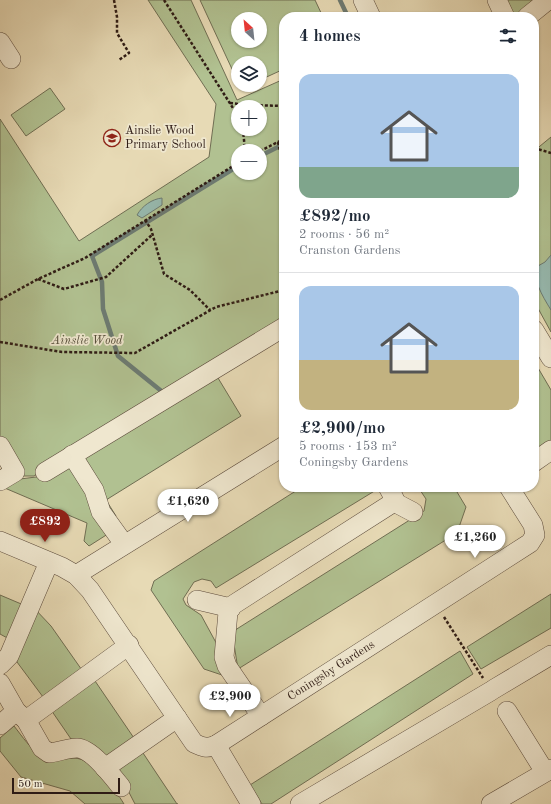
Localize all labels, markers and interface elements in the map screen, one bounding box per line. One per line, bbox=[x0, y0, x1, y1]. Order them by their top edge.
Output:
north arrow bbox=[231, 12, 267, 48]
map controls bbox=[231, 12, 267, 180]
icon: filters bbox=[497, 25, 519, 47]
text: 4 homes bbox=[299, 28, 361, 45]
button: layers bbox=[231, 56, 267, 92]
button: + bbox=[231, 100, 267, 136]
icon: home bbox=[373, 100, 445, 172]
place label: Ainslie Wood Primary School bbox=[125, 125, 206, 151]
school or university icon: Ainslie Wood Primary School bbox=[102, 128, 122, 148]
button: − bbox=[231, 144, 267, 180]
text: £892/mo bbox=[299, 208, 371, 225]
text: 2 rooms · 56 m² bbox=[299, 228, 389, 241]
text: Cranston Gardens bbox=[299, 244, 400, 257]
icon: home bbox=[373, 312, 445, 384]
park label: Ainslie Wood bbox=[51, 335, 123, 347]
text: £2,900/mo bbox=[299, 420, 385, 437]
text: 5 rooms · 153 m² bbox=[299, 440, 397, 453]
text: Coningsby Gardens bbox=[299, 456, 408, 469]
pin: £1,620 bbox=[155, 489, 221, 523]
text: £1,620 bbox=[166, 495, 210, 508]
pin: £892 bbox=[21, 509, 69, 543]
text: £892 bbox=[29, 515, 61, 528]
pin: £1,260 bbox=[442, 525, 508, 559]
text: £1,260 bbox=[453, 531, 497, 544]
street label: Coningsby Gardens bbox=[286, 639, 377, 703]
pin: £2,900 bbox=[197, 684, 263, 718]
text: £2,900 bbox=[208, 690, 252, 703]
scale bar bbox=[12, 776, 120, 795]
text: 50 m bbox=[18, 779, 43, 790]

